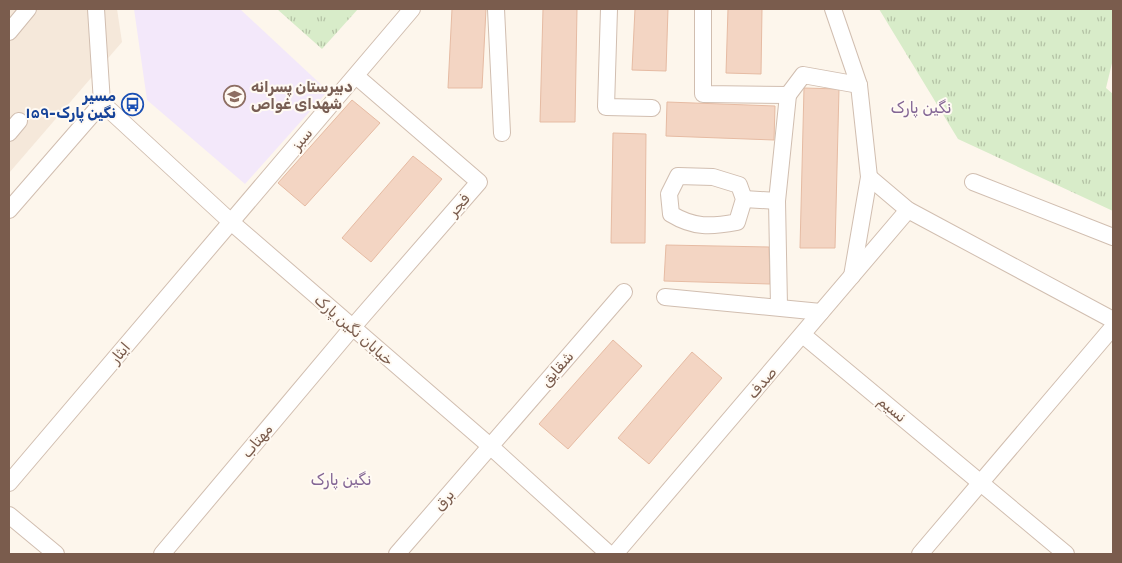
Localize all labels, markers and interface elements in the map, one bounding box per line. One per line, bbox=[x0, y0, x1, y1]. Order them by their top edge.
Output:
place label: دبیرستان پسرانه شهدای غواص bbox=[251, 78, 353, 113]
school or university icon: دبیرستان پسرانه شهدای غواص bbox=[223, 84, 247, 108]
place label: مسیر ۱۵۹-نگین پارک bbox=[26, 87, 116, 123]
bus stop icon: مسیر ۱۵۹-نگین پارک bbox=[120, 93, 144, 117]
district label: نگین پارک bbox=[890, 98, 952, 118]
street label: سبز bbox=[287, 124, 316, 154]
street label: فجر bbox=[444, 190, 474, 221]
street label: خیابان نگین پارک bbox=[310, 291, 397, 370]
street label: ایثار bbox=[105, 339, 134, 368]
street label: شقایق bbox=[537, 348, 577, 390]
street label: صدف bbox=[744, 364, 780, 402]
street label: نسیم bbox=[873, 392, 910, 427]
street label: مهتاب bbox=[238, 420, 276, 462]
district label: نگین پارک bbox=[310, 470, 372, 490]
street label: برق bbox=[430, 486, 458, 514]

